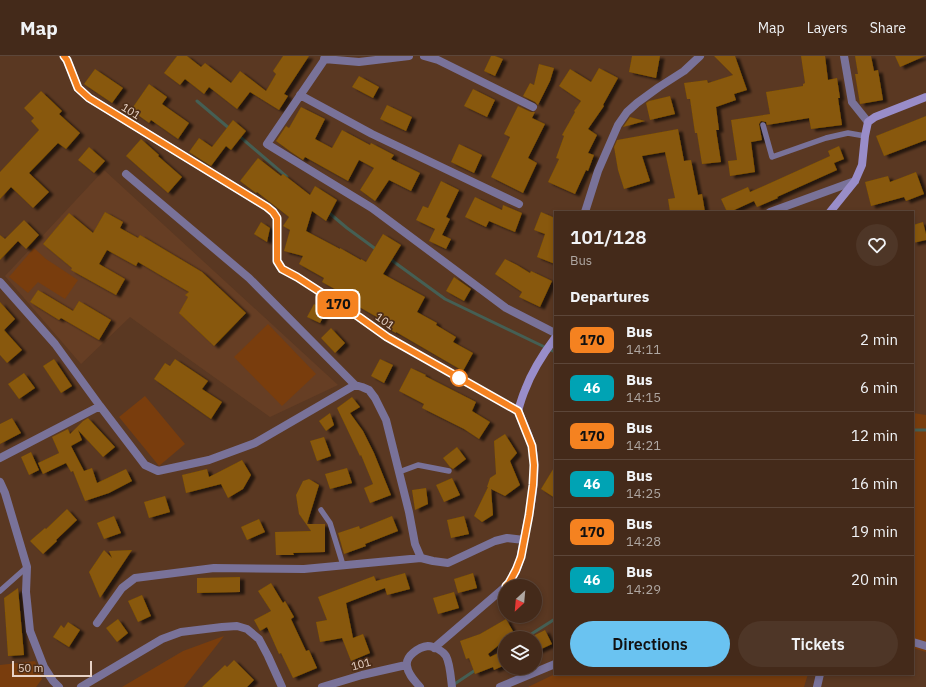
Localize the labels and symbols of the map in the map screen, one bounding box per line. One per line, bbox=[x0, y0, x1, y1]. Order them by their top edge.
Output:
street label: 101 bbox=[119, 100, 143, 122]
line badge: 170 bbox=[315, 291, 361, 317]
street label: 101 bbox=[373, 310, 397, 333]
unlabelled marker bbox=[450, 369, 468, 387]
north arrow bbox=[498, 579, 542, 623]
street label: 101 bbox=[350, 655, 373, 673]
scale bar bbox=[12, 659, 92, 678]

